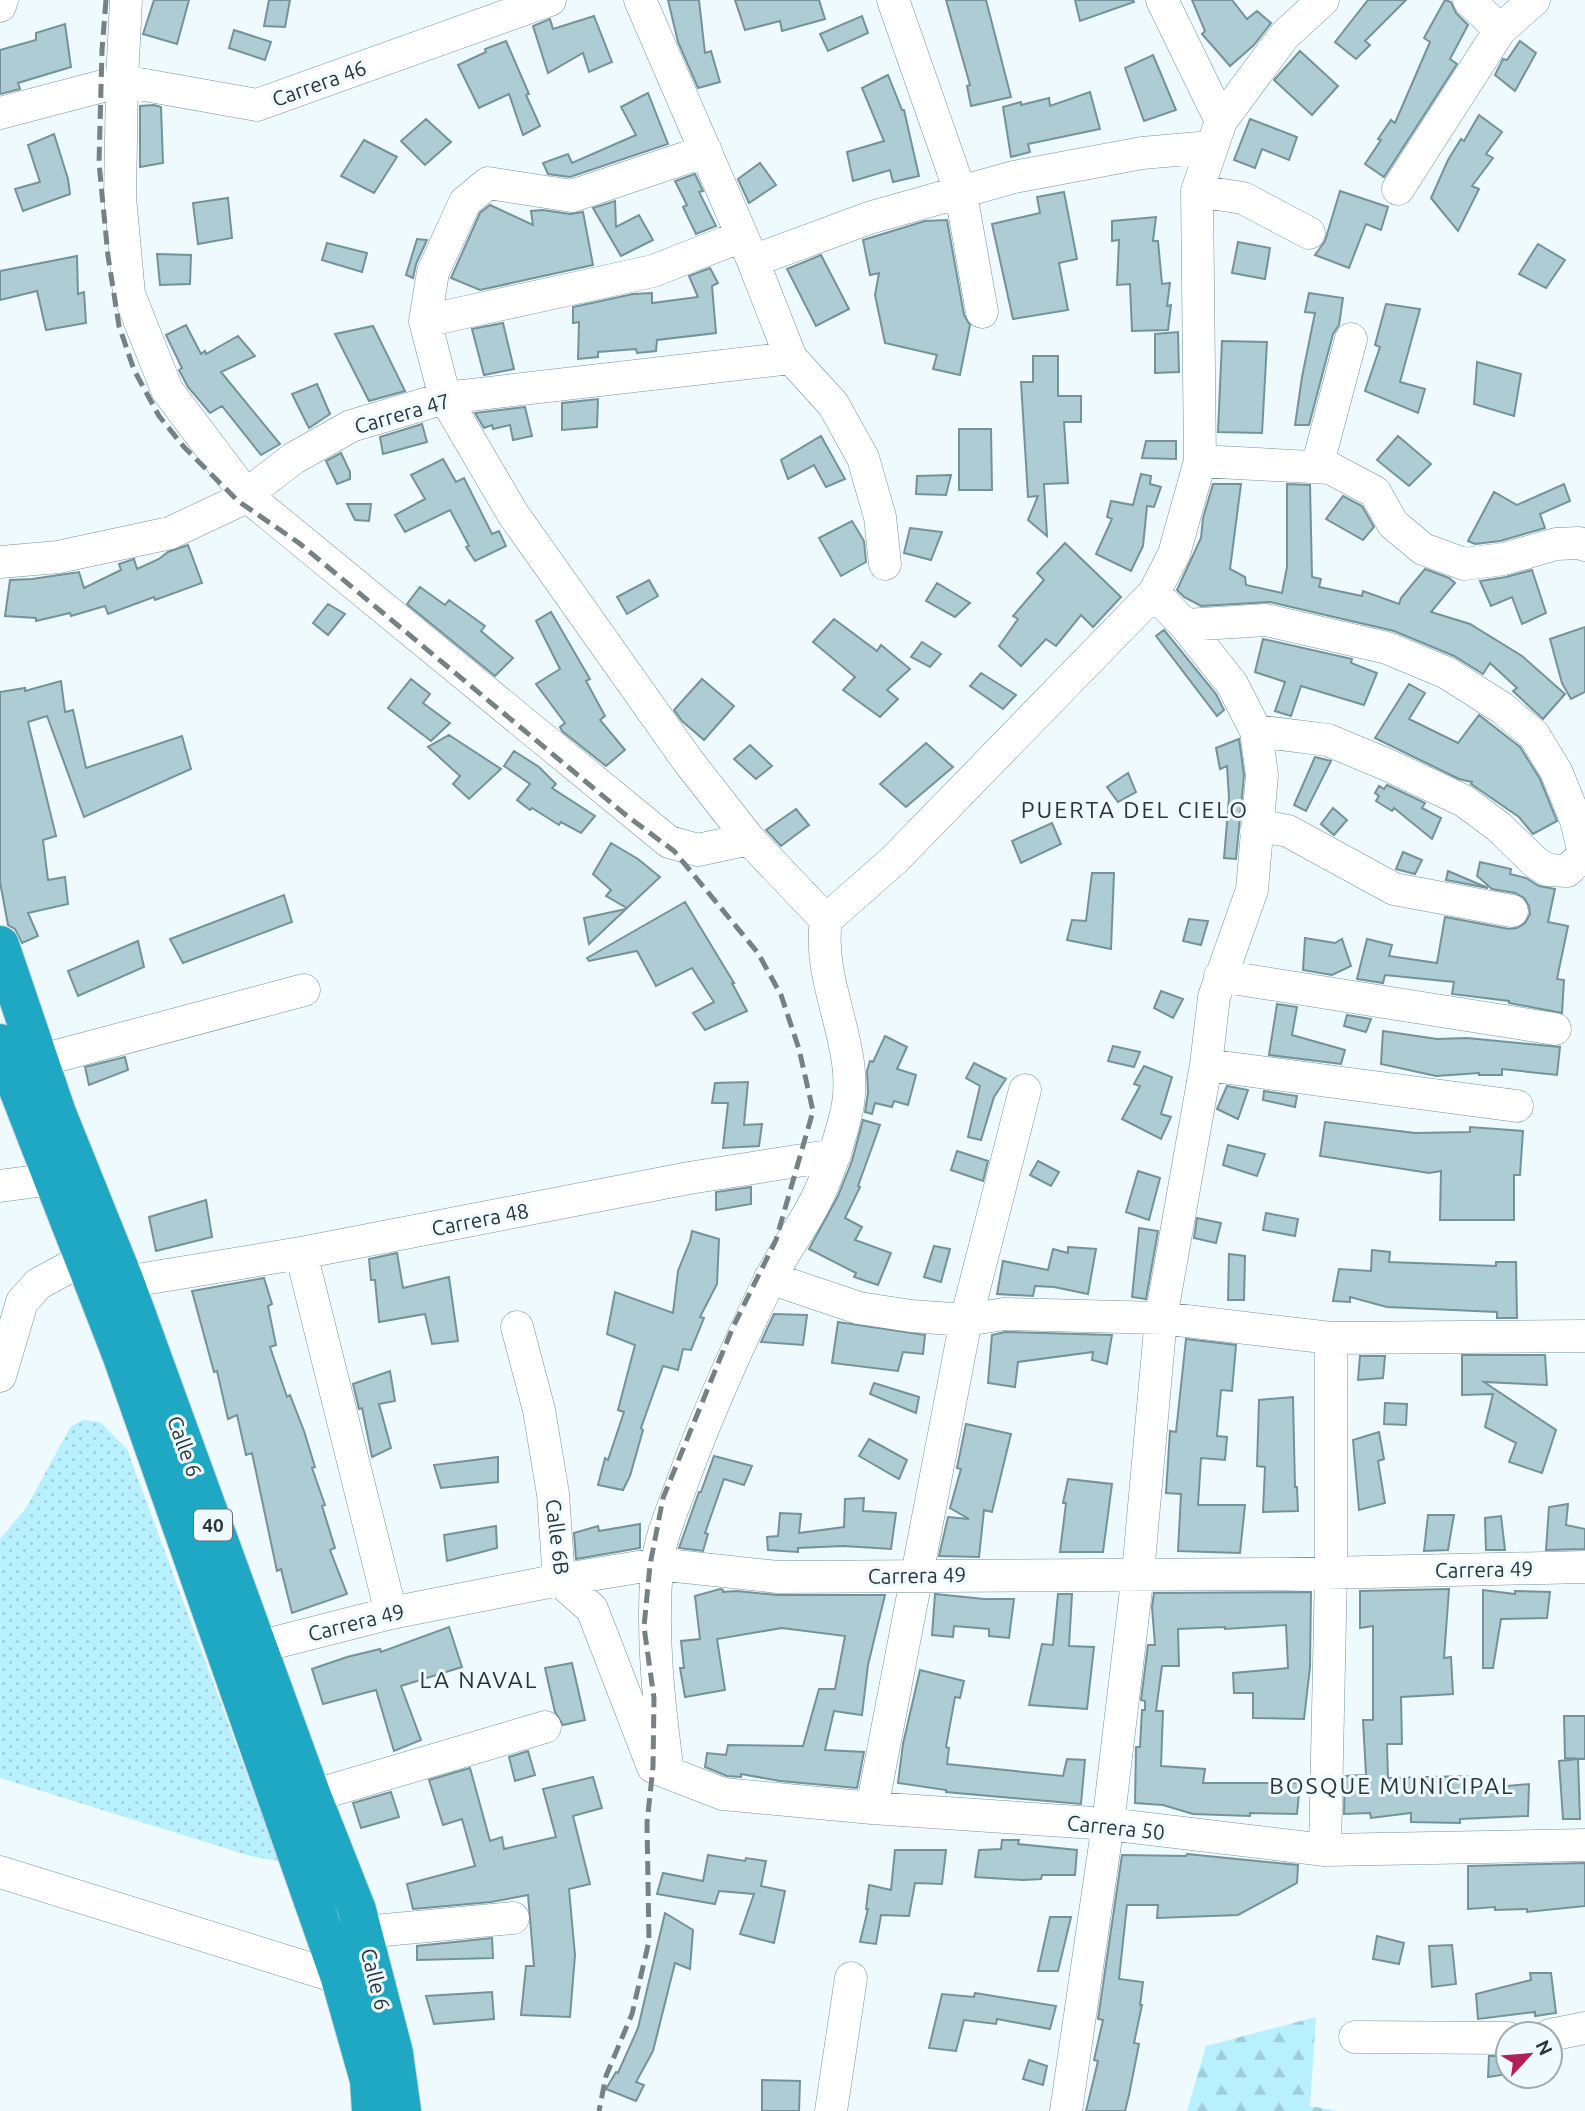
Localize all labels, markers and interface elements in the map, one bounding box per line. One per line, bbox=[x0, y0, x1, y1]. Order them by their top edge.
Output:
street label: Carrera 46 bbox=[269, 55, 369, 111]
street label: Carrera 47 bbox=[351, 388, 453, 438]
district label: PUERTA DEL CIELO bbox=[1021, 797, 1249, 822]
street label: Carrera 48 bbox=[429, 1198, 531, 1240]
street label: Calle 6 bbox=[163, 1412, 207, 1480]
street label: Calle 6B bbox=[541, 1498, 575, 1576]
road number: 40 bbox=[194, 1510, 232, 1540]
street label: Carrera 49 bbox=[1435, 1556, 1533, 1582]
street label: Carrera 49 bbox=[868, 1562, 966, 1588]
street label: Carrera 49 bbox=[305, 1598, 407, 1646]
district label: LA NAVAL bbox=[420, 1667, 538, 1692]
district label: BOSQUE MUNICIPAL bbox=[1269, 1773, 1515, 1798]
street label: Carrera 50 bbox=[1066, 1810, 1166, 1844]
street label: Calle 6 bbox=[357, 1946, 395, 2012]
north arrow bbox=[1494, 2020, 1564, 2090]
text: N bbox=[1531, 2036, 1557, 2059]

